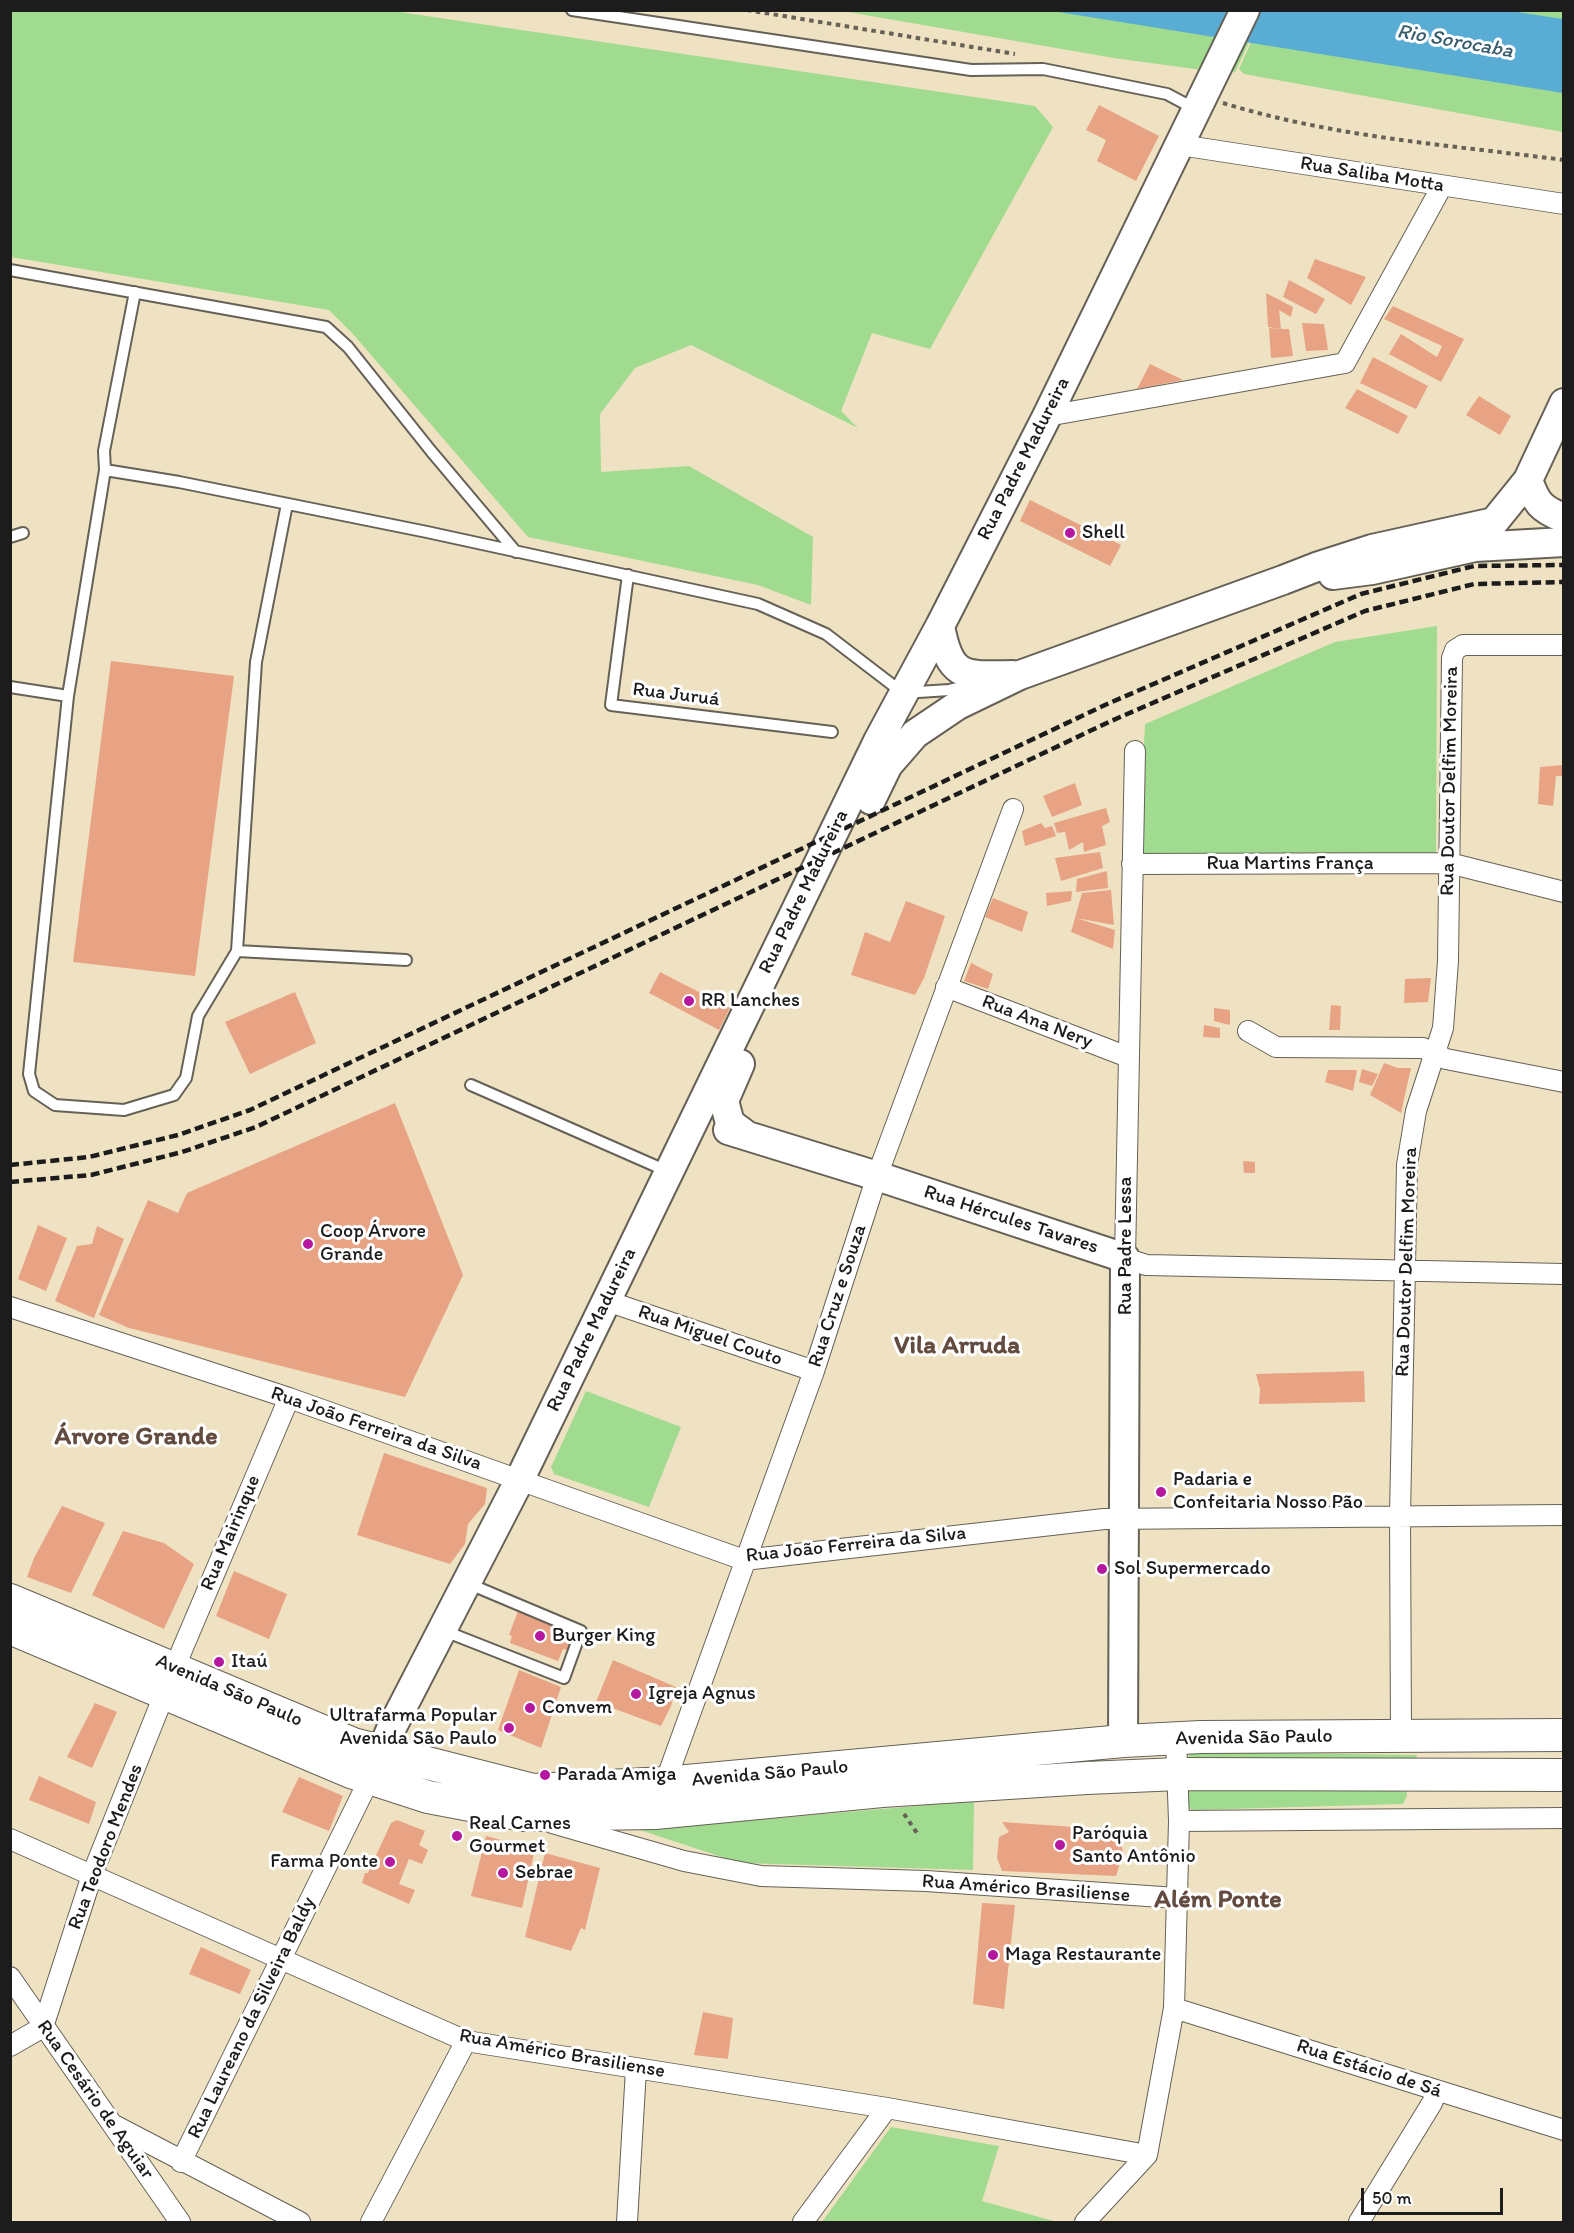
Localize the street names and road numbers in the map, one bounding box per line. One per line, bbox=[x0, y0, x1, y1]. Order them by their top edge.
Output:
street label: Rua Saliba Motta bbox=[1298, 152, 1446, 198]
street label: Rua Padre Madureira bbox=[973, 374, 1075, 544]
street label: Rua Doutor Delfim Moreira bbox=[1436, 666, 1464, 896]
street label: Rua Juruá bbox=[631, 678, 721, 712]
street label: Rua Padre Madureira bbox=[754, 806, 854, 978]
street label: Rua Martins França bbox=[1206, 852, 1374, 876]
street label: Rua Ana Nery bbox=[978, 990, 1096, 1054]
street label: Rua Doutor Delfim Moreira bbox=[1391, 1147, 1423, 1377]
street label: Rua Padre Lessa bbox=[1114, 1177, 1138, 1315]
street label: Rua Hércules Tavares bbox=[921, 1180, 1101, 1260]
street label: Rua Cruz e Souza bbox=[804, 1222, 872, 1370]
street label: Rua Padre Madureira bbox=[542, 1244, 642, 1416]
street label: Rua Miguel Couto bbox=[635, 1300, 785, 1372]
street label: Rua João Ferreira da Silva bbox=[267, 1382, 485, 1476]
street label: Rua Mairinque bbox=[196, 1472, 266, 1594]
street label: Rua João Ferreira da Silva bbox=[745, 1521, 967, 1569]
street label: Avenida São Paulo bbox=[152, 1649, 306, 1733]
street label: Avenida São Paulo bbox=[1175, 1725, 1333, 1751]
street label: Avenida São Paulo bbox=[691, 1755, 849, 1793]
street label: Rua Teodoro Mendes bbox=[63, 1761, 149, 1933]
street label: Rua Américo Brasiliense bbox=[921, 1870, 1131, 1908]
street label: Rua Laureano da Silveira Baldy bbox=[183, 1893, 321, 2143]
street label: Rua Cesário de Aguiar bbox=[31, 2016, 159, 2184]
street label: Rua Américo Brasiliense bbox=[457, 2024, 667, 2084]
street label: Rua Estácio de Sá bbox=[1293, 2034, 1445, 2104]

